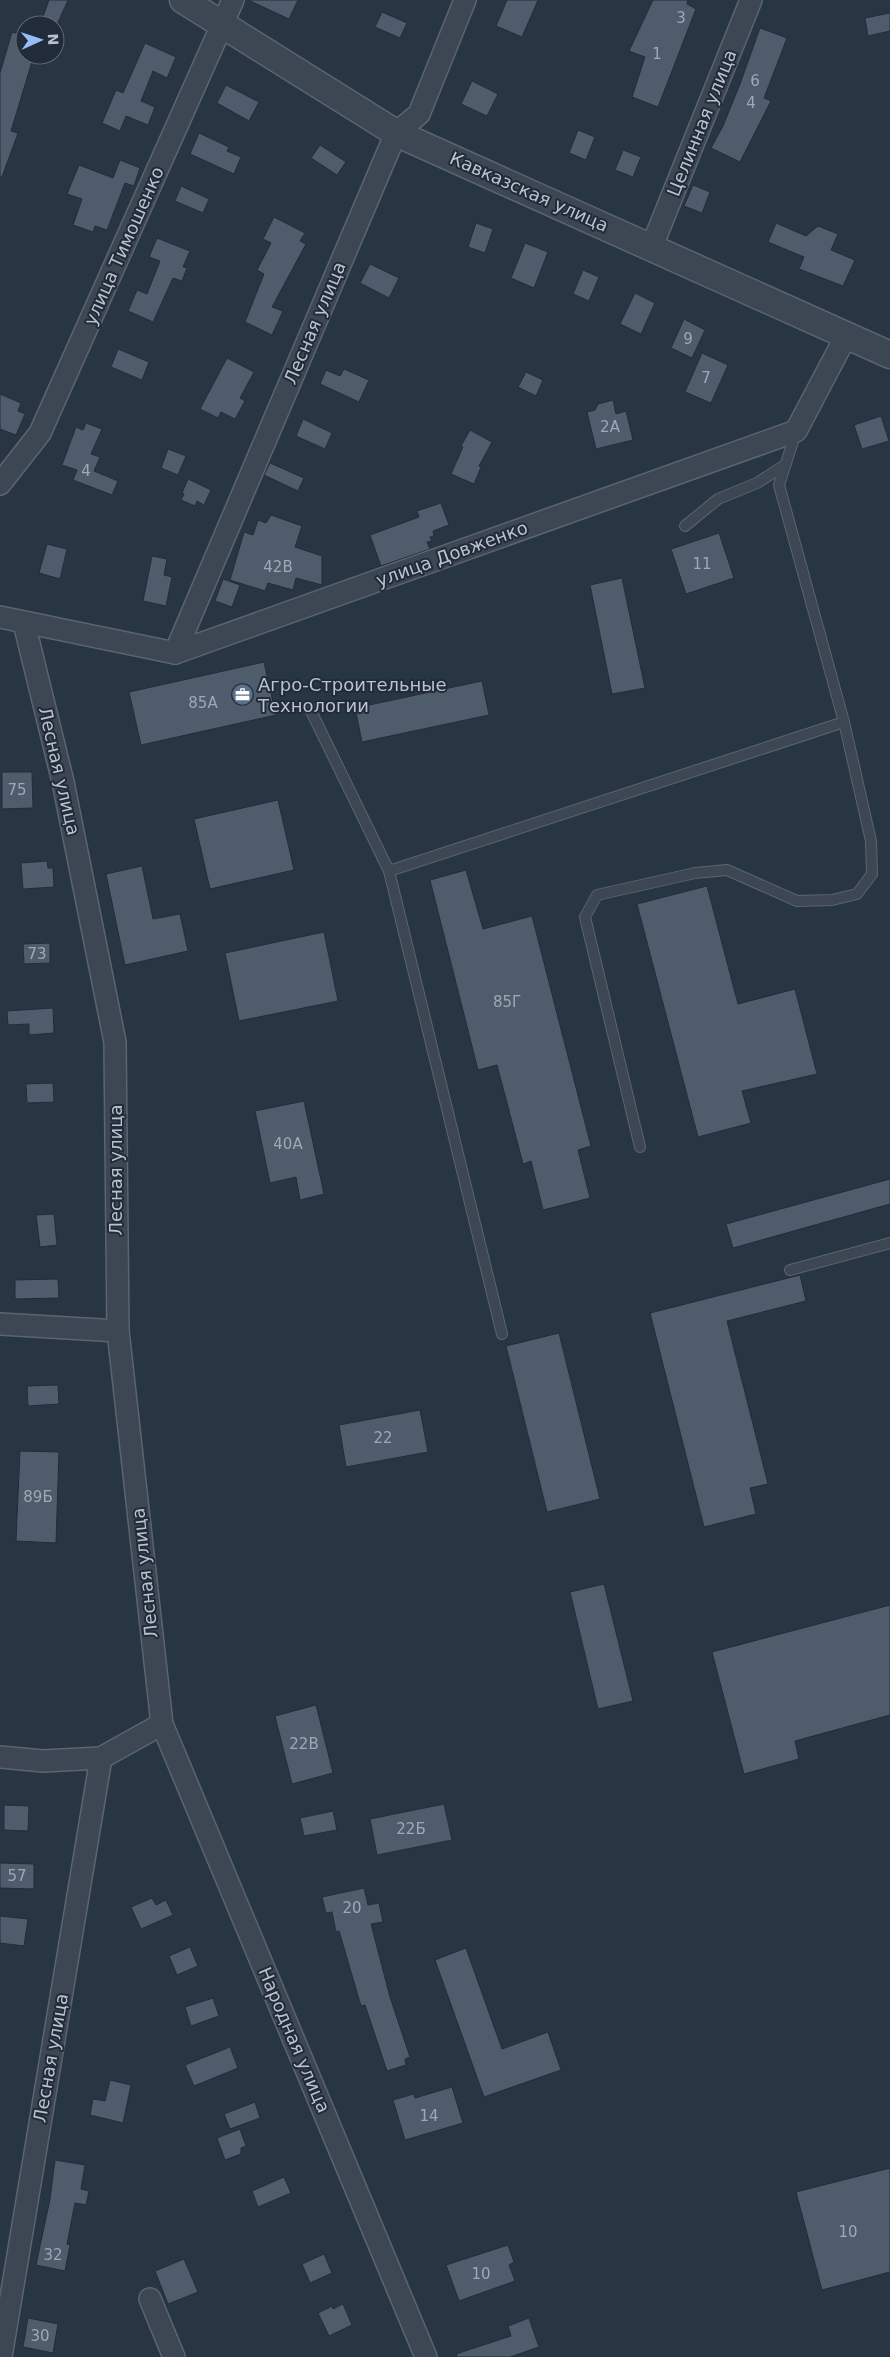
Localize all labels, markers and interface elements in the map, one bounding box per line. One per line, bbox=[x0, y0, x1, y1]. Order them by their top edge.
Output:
house number: 3 bbox=[676, 9, 686, 27]
north arrow bbox=[15, 15, 65, 65]
text: N bbox=[45, 33, 61, 46]
house number: 1 bbox=[652, 45, 662, 63]
street label: Целинная улица bbox=[662, 46, 741, 199]
house number: 6 bbox=[750, 72, 760, 90]
house number: 4 bbox=[746, 94, 756, 112]
street label: Кавказская улица bbox=[447, 147, 612, 236]
street label: улица Тимошенко bbox=[79, 163, 168, 328]
street label: Лесная улица bbox=[279, 258, 350, 387]
house number: 9 bbox=[683, 330, 693, 348]
house number: 7 bbox=[701, 369, 711, 387]
house number: 2А bbox=[600, 418, 621, 436]
house number: 4 bbox=[81, 462, 91, 480]
street label: улица Довженко bbox=[373, 516, 530, 591]
house number: 11 bbox=[692, 555, 712, 573]
house number: 42В bbox=[263, 558, 293, 576]
place label: Агро-Строительные Технологии bbox=[257, 674, 447, 716]
office icon: Агро-Строительные Технологии bbox=[230, 683, 254, 707]
house number: 85А bbox=[188, 694, 218, 712]
street label: Лесная улица bbox=[35, 705, 84, 837]
house number: 75 bbox=[7, 781, 27, 799]
house number: 73 bbox=[27, 945, 47, 963]
house number: 85Г bbox=[493, 993, 521, 1011]
street label: Лесная улица bbox=[105, 1105, 126, 1236]
house number: 40А bbox=[273, 1135, 303, 1153]
house number: 22 bbox=[373, 1429, 393, 1447]
house number: 89Б bbox=[23, 1488, 53, 1506]
street label: Лесная улица bbox=[127, 1507, 162, 1639]
house number: 22В bbox=[289, 1735, 319, 1753]
house number: 22Б bbox=[396, 1820, 426, 1838]
house number: 57 bbox=[7, 1867, 27, 1885]
house number: 20 bbox=[342, 1899, 362, 1917]
street label: Народная улица bbox=[254, 1964, 335, 2116]
street label: Лесная улица bbox=[29, 1992, 72, 2124]
house number: 14 bbox=[419, 2107, 439, 2125]
house number: 10 bbox=[838, 2223, 858, 2241]
house number: 32 bbox=[43, 2246, 63, 2264]
house number: 10 bbox=[471, 2265, 491, 2283]
house number: 30 bbox=[30, 2327, 50, 2345]

